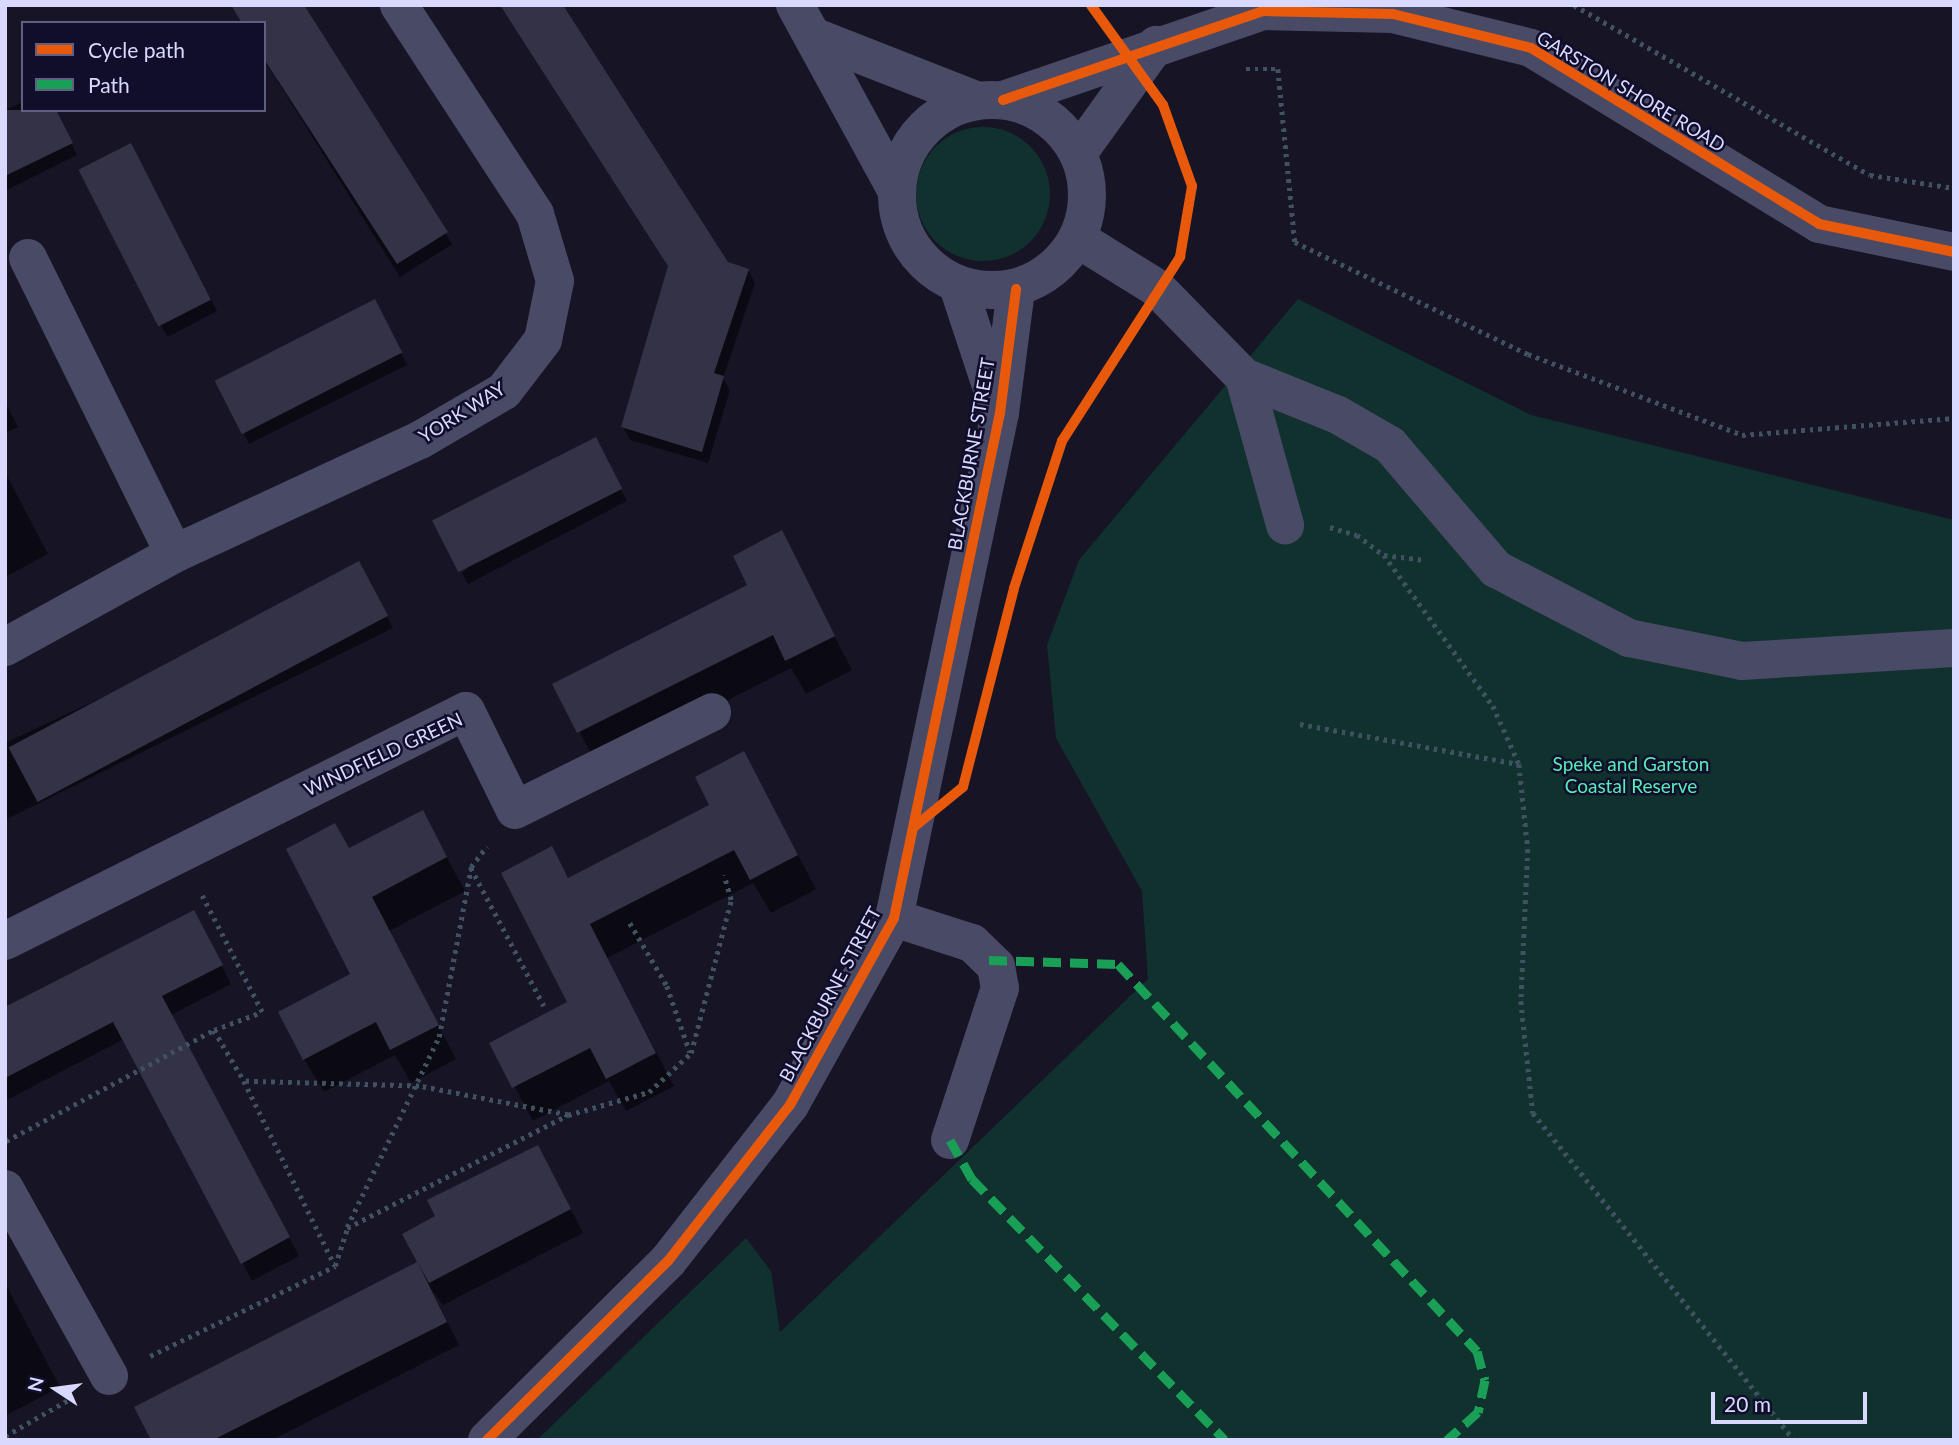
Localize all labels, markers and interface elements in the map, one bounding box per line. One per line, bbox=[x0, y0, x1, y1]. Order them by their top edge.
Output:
legend bbox=[21, 21, 266, 112]
street label: GARSTON SHORE ROAD bbox=[1533, 26, 1729, 156]
text: Cycle path bbox=[88, 37, 185, 62]
text: Path bbox=[88, 72, 130, 97]
street label: BLACKBURNE STREET bbox=[943, 356, 999, 552]
street label: YORK WAY bbox=[414, 376, 510, 448]
street label: WINDFIELD GREEN bbox=[300, 707, 466, 801]
park label: Speke and Garston Coastal Reserve bbox=[1553, 753, 1709, 797]
street label: BLACKBURNE STREET bbox=[774, 903, 886, 1085]
north arrow bbox=[21, 1354, 91, 1424]
text: N bbox=[22, 1374, 48, 1394]
scale bar bbox=[1714, 1378, 1870, 1422]
text: 20 m bbox=[1724, 1391, 1771, 1416]

